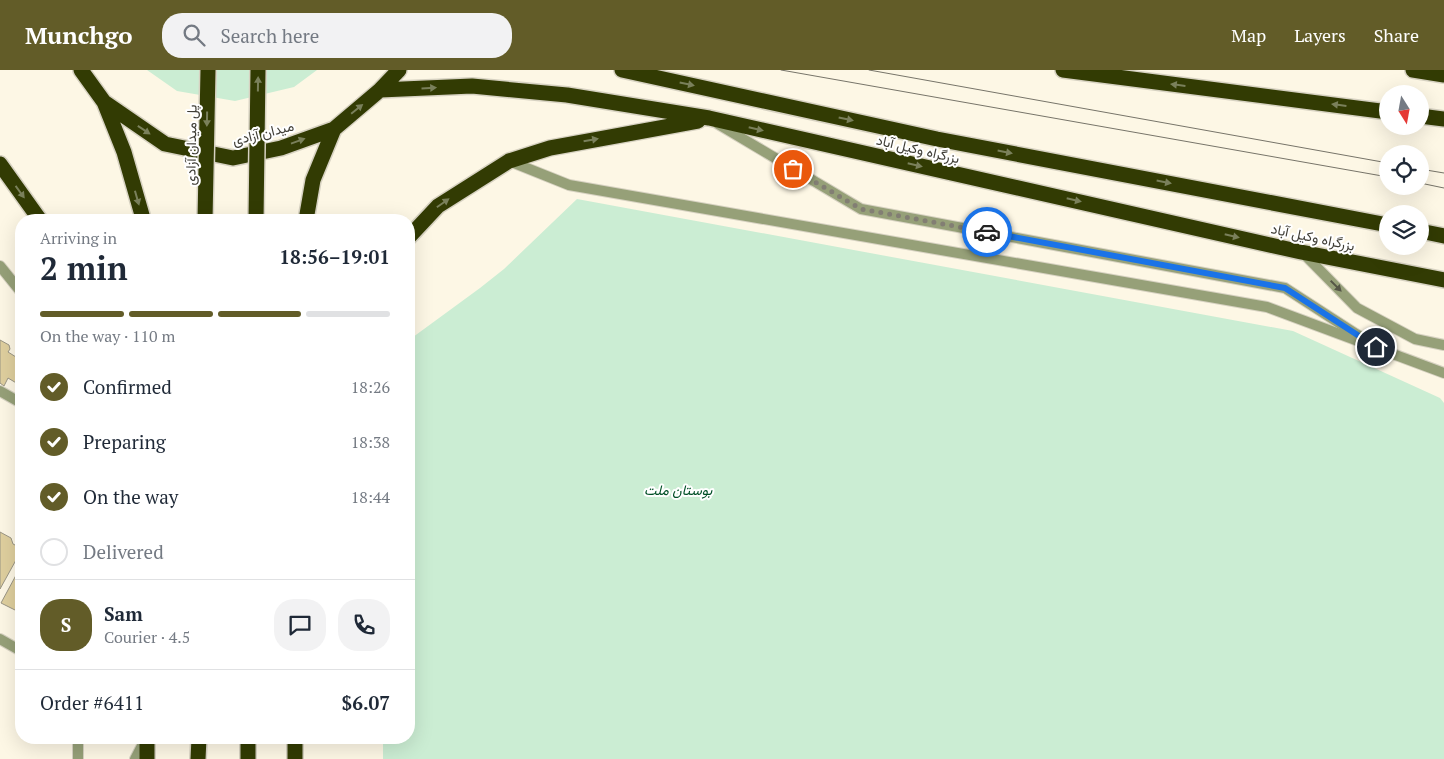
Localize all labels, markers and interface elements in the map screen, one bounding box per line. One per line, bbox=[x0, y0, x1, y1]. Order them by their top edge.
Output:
search box bbox=[162, 13, 512, 58]
text: Munchgo bbox=[25, 19, 132, 51]
icon: search bbox=[180, 21, 208, 49]
text: Search here bbox=[220, 23, 319, 48]
text: Map bbox=[1231, 23, 1266, 47]
text: Layers bbox=[1294, 23, 1346, 47]
text: Share bbox=[1374, 23, 1419, 47]
one-way arrow bbox=[254, 76, 262, 92]
one-way arrow bbox=[679, 80, 694, 88]
one-way arrow bbox=[1170, 81, 1186, 89]
one-way arrow bbox=[421, 84, 437, 92]
north arrow bbox=[1379, 85, 1429, 135]
map controls bbox=[1379, 85, 1429, 255]
one-way arrow bbox=[1331, 101, 1347, 109]
street label: پل میدان آزادی bbox=[180, 104, 202, 185]
one-way arrow bbox=[350, 104, 363, 115]
one-way arrow bbox=[203, 111, 211, 127]
one-way arrow bbox=[838, 115, 853, 123]
street label: میدان آزادی bbox=[230, 116, 296, 149]
one-way arrow bbox=[137, 125, 151, 134]
one-way arrow bbox=[749, 125, 764, 133]
street label: بزرگراه وکیل آباد bbox=[874, 130, 962, 167]
one-way arrow bbox=[583, 136, 599, 144]
one-way arrow bbox=[291, 137, 306, 144]
button: locate bbox=[1379, 145, 1429, 195]
pin bbox=[772, 148, 814, 190]
one-way arrow bbox=[997, 148, 1013, 156]
icon: bag bbox=[779, 155, 807, 183]
one-way arrow bbox=[908, 161, 923, 169]
one-way arrow bbox=[1157, 179, 1173, 187]
one-way arrow bbox=[14, 185, 25, 198]
one-way arrow bbox=[133, 190, 141, 205]
one-way arrow bbox=[1066, 196, 1081, 204]
one-way arrow bbox=[436, 198, 450, 208]
button: layers bbox=[1379, 205, 1429, 255]
courier bbox=[962, 207, 1012, 257]
icon: car bbox=[973, 218, 1001, 246]
street label: بزرگراه وکیل آباد bbox=[1269, 218, 1357, 255]
text: Arriving in bbox=[40, 227, 117, 249]
one-way arrow bbox=[1225, 232, 1240, 240]
text: 18:56–19:01 bbox=[279, 244, 390, 269]
text: 2 min bbox=[40, 247, 128, 289]
one-way arrow bbox=[1330, 280, 1342, 292]
text: On the way · 110 m bbox=[40, 325, 175, 347]
pin bbox=[1355, 326, 1397, 368]
icon: home bbox=[1362, 333, 1390, 361]
icon: check bbox=[40, 373, 68, 401]
text: Confirmed bbox=[83, 374, 172, 399]
text: 18:26 bbox=[351, 376, 390, 398]
icon: check bbox=[40, 428, 68, 456]
text: Preparing bbox=[83, 429, 166, 454]
text: 18:38 bbox=[351, 431, 390, 453]
park label: بوستان ملت bbox=[644, 480, 713, 499]
icon: check bbox=[40, 483, 68, 511]
text: On the way bbox=[83, 484, 178, 509]
text: 18:44 bbox=[351, 486, 390, 508]
text: Delivered bbox=[83, 539, 164, 564]
button: chat bbox=[274, 599, 326, 651]
button: phone bbox=[338, 599, 390, 651]
text: Sam bbox=[104, 601, 143, 626]
text: S bbox=[61, 612, 71, 637]
text: Courier · 4.5 bbox=[104, 626, 190, 648]
text: Order #6411 bbox=[40, 690, 144, 715]
text: $6.07 bbox=[341, 690, 390, 715]

